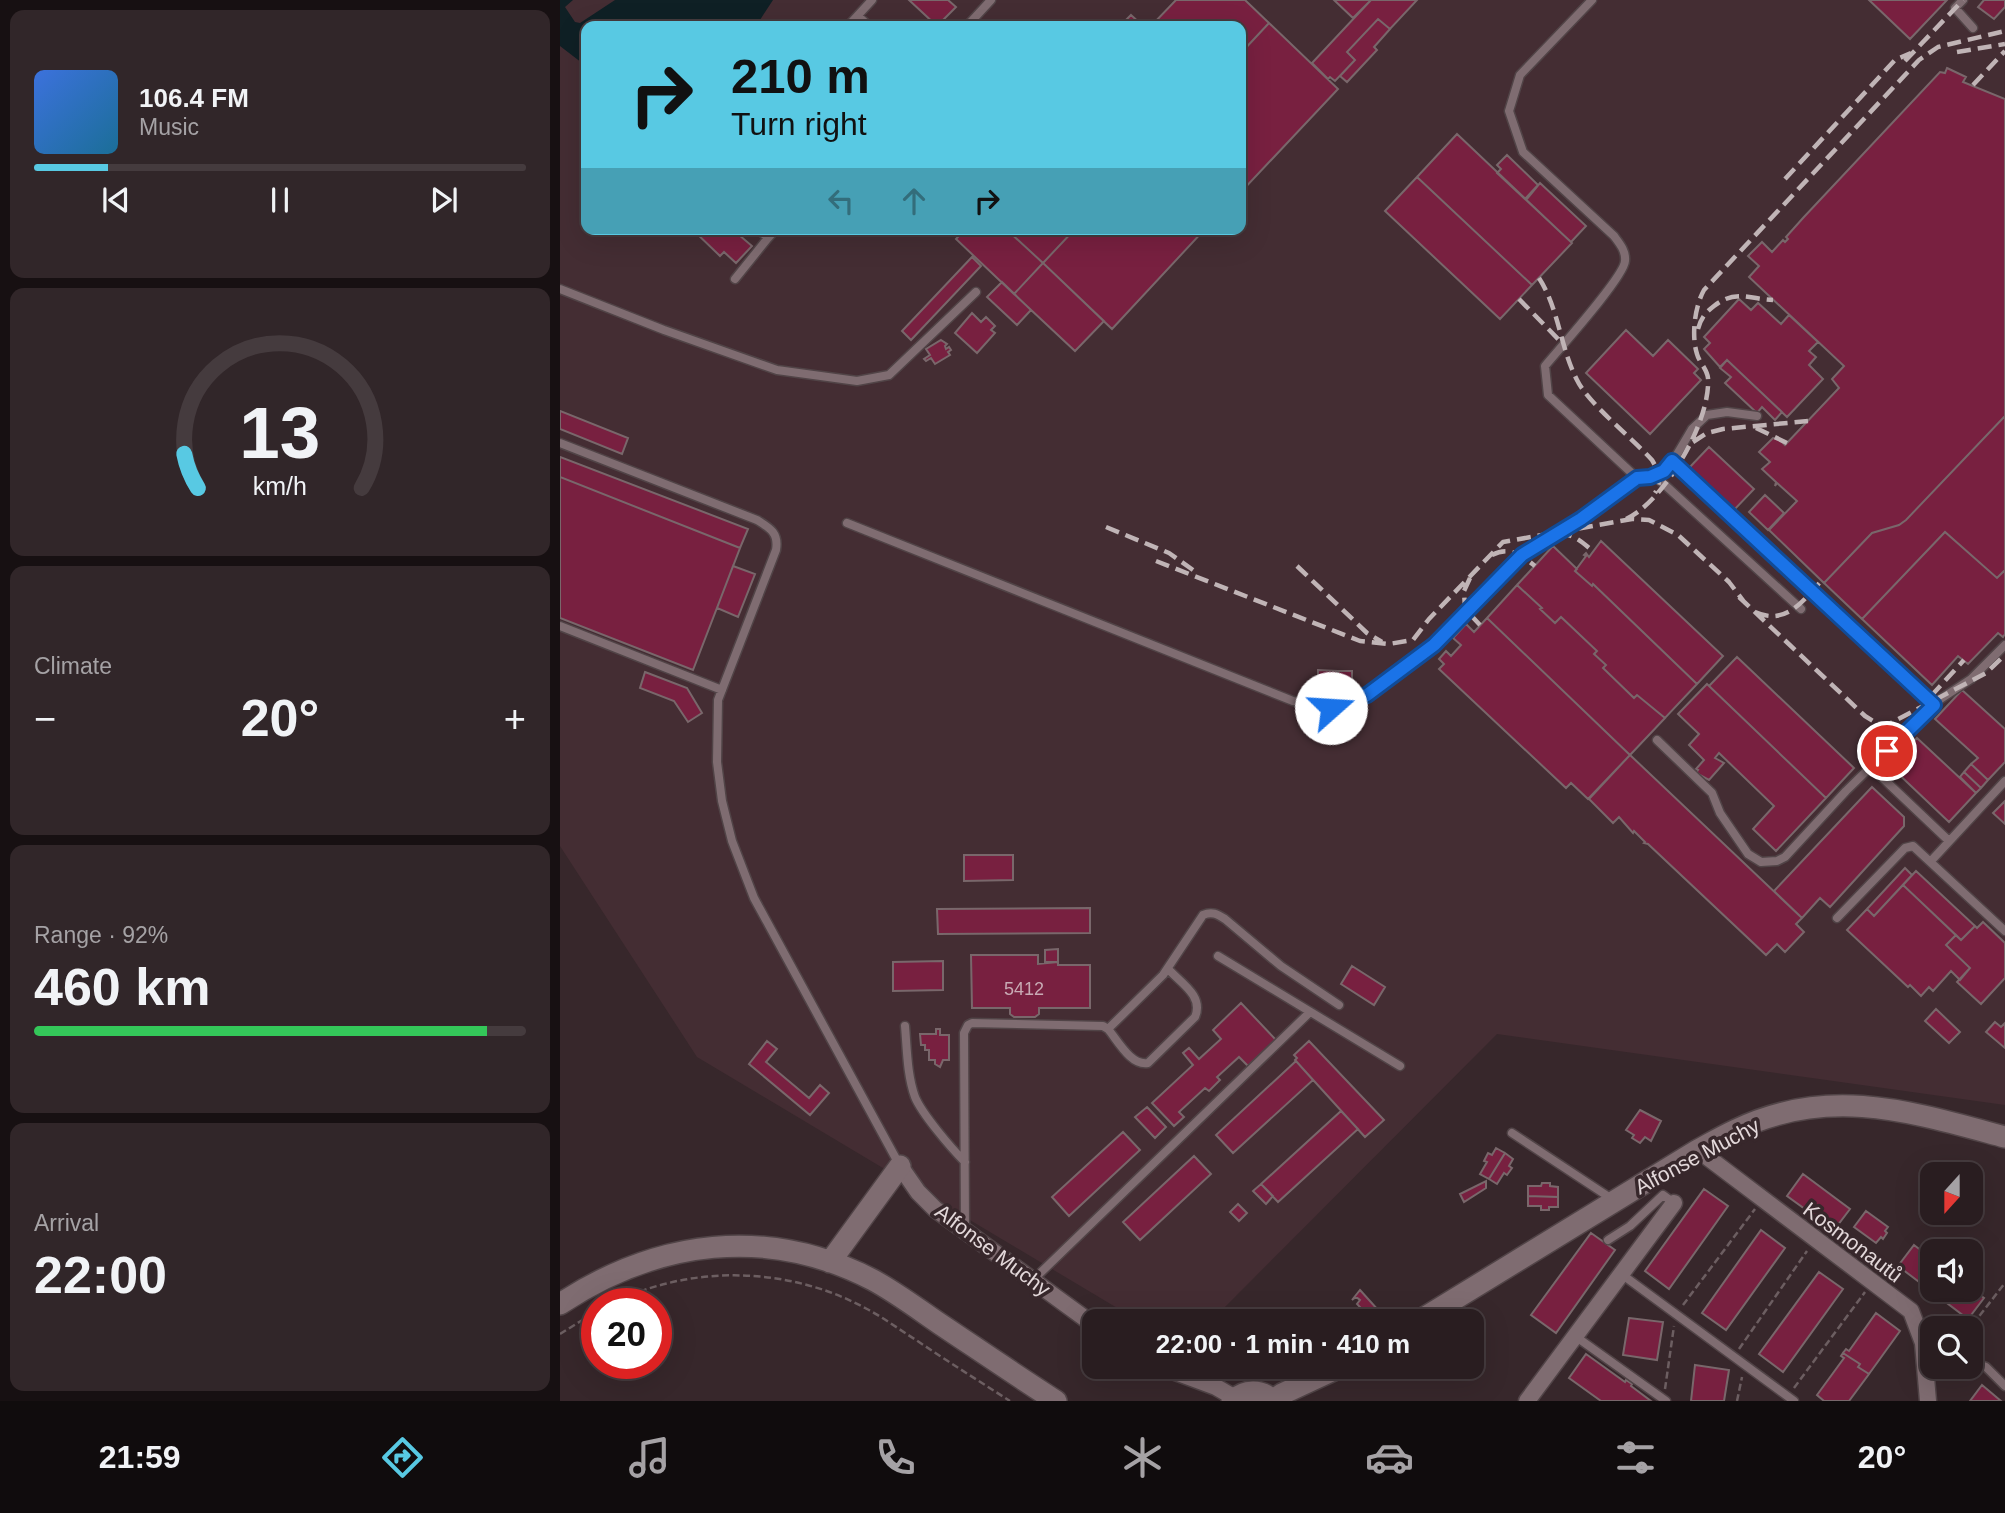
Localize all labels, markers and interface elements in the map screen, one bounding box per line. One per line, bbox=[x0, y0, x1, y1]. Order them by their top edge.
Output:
icon: right bbox=[616, 49, 707, 140]
text: 210 m bbox=[731, 49, 870, 103]
text: 106.4 FM bbox=[139, 83, 249, 113]
text: Turn right bbox=[731, 106, 867, 142]
text: Music bbox=[139, 114, 199, 140]
icon: previous bbox=[97, 181, 135, 219]
icon: pause bbox=[261, 181, 299, 219]
icon: next bbox=[425, 181, 463, 219]
icon: left bbox=[822, 182, 860, 220]
icon: ahead bbox=[895, 182, 933, 220]
icon: right bbox=[968, 182, 1006, 220]
text: 13 bbox=[240, 393, 320, 474]
text: km/h bbox=[253, 472, 307, 500]
text: Climate bbox=[34, 653, 112, 679]
position arrow bbox=[1294, 671, 1368, 745]
text: 20° bbox=[241, 689, 319, 747]
text: − bbox=[34, 698, 56, 740]
text: + bbox=[504, 698, 526, 740]
pin bbox=[1857, 721, 1917, 781]
icon: arrive bbox=[1868, 732, 1906, 770]
text: Range · 92% bbox=[34, 922, 168, 948]
text: 460 km bbox=[34, 958, 210, 1016]
house number: 5412 bbox=[1004, 979, 1044, 999]
street label: Alfonse Muchy bbox=[1631, 1113, 1764, 1198]
north arrow bbox=[1920, 1162, 1983, 1225]
map controls bbox=[1920, 1162, 1983, 1379]
street label: Kosmonautů bbox=[1799, 1197, 1907, 1287]
street label: Alfonse Muchy bbox=[931, 1199, 1055, 1301]
text: Arrival bbox=[34, 1210, 99, 1236]
button: sound bbox=[1920, 1239, 1983, 1302]
text: 22:00 bbox=[34, 1246, 167, 1304]
speed limit sign: 20 bbox=[581, 1288, 672, 1379]
button: search bbox=[1920, 1316, 1983, 1379]
text: 22:00 · 1 min · 410 m bbox=[1156, 1329, 1410, 1359]
icon: directions bbox=[378, 1433, 427, 1482]
icon: music bbox=[625, 1433, 674, 1482]
icon: phone bbox=[871, 1433, 920, 1482]
icon: climate bbox=[1118, 1433, 1167, 1482]
icon: car bbox=[1365, 1433, 1414, 1482]
icon: filters bbox=[1611, 1433, 1660, 1482]
text: 21:59 bbox=[99, 1439, 181, 1475]
text: 20° bbox=[1858, 1439, 1906, 1475]

